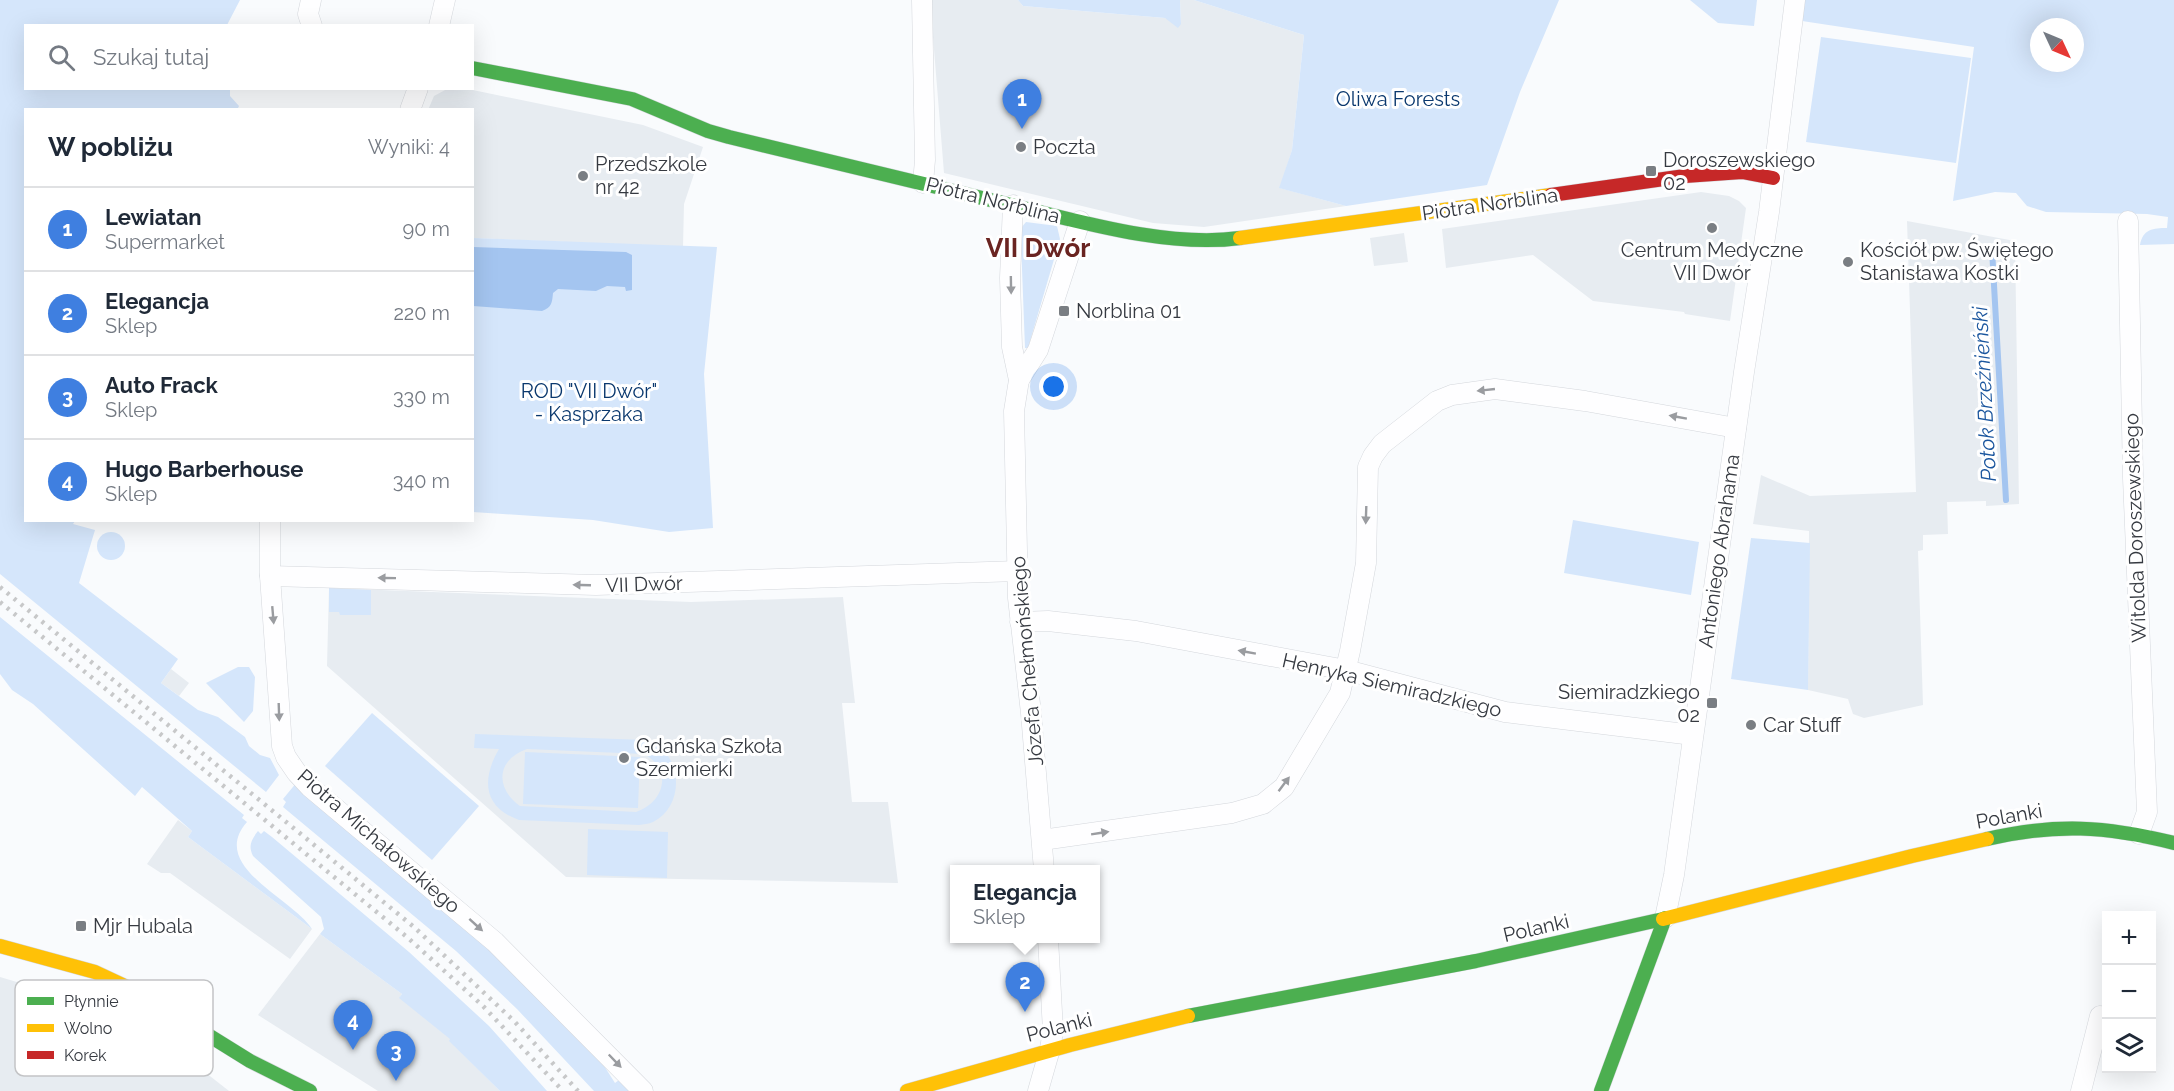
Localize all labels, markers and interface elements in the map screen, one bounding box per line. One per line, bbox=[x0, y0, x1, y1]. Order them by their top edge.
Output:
north arrow bbox=[2030, 18, 2084, 72]
search box bbox=[24, 24, 474, 90]
icon: search bbox=[45, 41, 78, 74]
text: Szukaj tutaj bbox=[93, 44, 209, 70]
pin: 1 bbox=[1002, 80, 1042, 129]
park label: Oliwa Forests bbox=[1336, 87, 1460, 111]
text: W pobliżu bbox=[48, 132, 173, 162]
text: Wyniki: 4 bbox=[368, 135, 450, 159]
place label: Poczta bbox=[1033, 135, 1096, 159]
marker: Poczta bbox=[1014, 140, 1028, 154]
place label: Doroszewskiego 02 bbox=[1663, 148, 1815, 195]
place label: Przedszkole nr 42 bbox=[595, 152, 707, 199]
marker: Doroszewskiego 02 bbox=[1644, 164, 1658, 178]
marker: Przedszkole nr 42 bbox=[576, 169, 590, 183]
street label: Piotra Norblina bbox=[924, 172, 1062, 228]
street label: Piotra Norblina bbox=[1420, 183, 1560, 225]
text: Lewiatan bbox=[105, 204, 202, 230]
text: 1 bbox=[63, 217, 72, 241]
text: 90 m bbox=[403, 217, 450, 241]
marker: Centrum Medyczne VII Dwór bbox=[1705, 221, 1719, 235]
text: Supermarket bbox=[105, 230, 225, 254]
district label: VII Dwór bbox=[986, 233, 1090, 263]
place label: Kościół pw. Świętego Stanisława Kostki bbox=[1860, 237, 2054, 285]
place label: Centrum Medyczne VII Dwór bbox=[1621, 238, 1803, 285]
marker: Kościół pw. Świętego Stanisława Kostki bbox=[1841, 255, 1855, 269]
one-way arrow bbox=[1006, 275, 1015, 294]
text: Elegancja bbox=[105, 288, 209, 314]
place label: Norblina 01 bbox=[1076, 299, 1181, 323]
text: 2 bbox=[62, 301, 73, 325]
text: 220 m bbox=[393, 301, 450, 325]
marker: Norblina 01 bbox=[1057, 304, 1071, 318]
water label: Potok Brzeźnieński bbox=[1967, 305, 2001, 482]
text: Sklep bbox=[105, 314, 157, 338]
text: Auto Frack bbox=[105, 372, 218, 398]
your location bbox=[1039, 372, 1068, 401]
park label: ROD "VII Dwór" - Kasprzaka bbox=[521, 379, 657, 426]
text: 3 bbox=[62, 385, 73, 409]
text: 330 m bbox=[393, 385, 450, 409]
one-way arrow bbox=[1476, 385, 1495, 395]
text: Sklep bbox=[105, 398, 157, 422]
one-way arrow bbox=[1669, 413, 1688, 422]
street label: Witolda Doroszewskiego bbox=[2119, 413, 2151, 643]
street label: Antoniego Abrahama bbox=[1694, 452, 1744, 650]
text: Hugo Barberhouse bbox=[105, 456, 304, 482]
text: 4 bbox=[62, 469, 73, 493]
text: 340 m bbox=[393, 469, 450, 493]
text: Sklep bbox=[105, 482, 157, 506]
one-way arrow bbox=[1362, 505, 1371, 524]
street label: Józefa Chełmońskiego bbox=[1006, 555, 1048, 767]
street label: VII Dwór bbox=[605, 571, 683, 597]
one-way arrow bbox=[378, 574, 397, 583]
one-way arrow bbox=[573, 580, 592, 589]
one-way arrow bbox=[268, 605, 278, 624]
one-way arrow bbox=[1237, 647, 1256, 656]
street label: Henryka Siemiradzkiego bbox=[1280, 648, 1504, 722]
place label: Siemiradzkiego 02 bbox=[1558, 680, 1700, 727]
marker: Siemiradzkiego 02 bbox=[1705, 696, 1719, 710]
one-way arrow bbox=[274, 703, 283, 722]
place label: Car Stuff bbox=[1763, 713, 1842, 737]
marker: Car Stuff bbox=[1744, 718, 1758, 732]
place label: Gdańska Szkoła Szermierki bbox=[636, 734, 782, 781]
marker: Gdańska Szkoła Szermierki bbox=[617, 751, 631, 765]
street label: Piotra Michałowskiego bbox=[293, 764, 465, 918]
one-way arrow bbox=[1278, 777, 1290, 793]
street label: Polanki bbox=[1974, 798, 2044, 834]
one-way arrow bbox=[1090, 828, 1109, 837]
popup bbox=[950, 865, 1100, 943]
text: Elegancja bbox=[973, 879, 1077, 905]
text: Sklep bbox=[973, 905, 1025, 929]
street label: Polanki bbox=[1501, 909, 1571, 947]
map controls bbox=[2102, 911, 2156, 1073]
button: + bbox=[2102, 911, 2156, 965]
place label: Mjr Hubala bbox=[93, 914, 193, 938]
one-way arrow bbox=[468, 918, 483, 931]
marker: Mjr Hubala bbox=[74, 919, 88, 933]
pin: 2 bbox=[1006, 962, 1044, 1012]
button: − bbox=[2102, 965, 2156, 1019]
legend bbox=[15, 980, 213, 1076]
text: Płynnie bbox=[64, 992, 119, 1011]
pin: 4 bbox=[334, 1000, 372, 1050]
street label: Polanki bbox=[1024, 1007, 1094, 1047]
text: Wolno bbox=[64, 1019, 112, 1038]
button: layers bbox=[2102, 1019, 2156, 1073]
pin: 3 bbox=[376, 1032, 416, 1081]
text: Korek bbox=[64, 1046, 107, 1065]
one-way arrow bbox=[608, 1054, 622, 1069]

